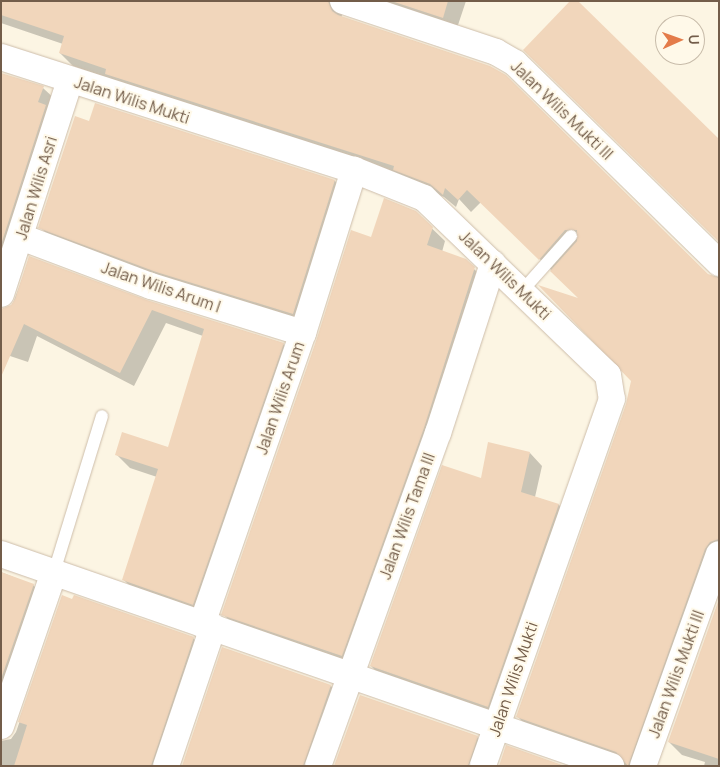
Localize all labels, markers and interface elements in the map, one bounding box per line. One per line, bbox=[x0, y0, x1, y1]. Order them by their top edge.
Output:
north arrow bbox=[655, 15, 705, 65]
text: U bbox=[685, 34, 704, 45]
street label: Jalan Wilis Mukti III bbox=[507, 56, 617, 164]
street label: Jalan Wilis Mukti bbox=[72, 72, 192, 128]
street label: Jalan Wilis Asri bbox=[11, 134, 61, 242]
street label: Jalan Wilis Mukti bbox=[455, 226, 555, 324]
street label: Jalan Wilis Arum I bbox=[99, 258, 223, 316]
street label: Jalan Wilis Arum bbox=[252, 339, 308, 457]
street label: Jalan Wilis Tama III bbox=[375, 450, 439, 582]
street label: Jalan Wilis Mukti III bbox=[644, 608, 708, 740]
street label: Jalan Wilis Mukti bbox=[484, 619, 542, 739]

